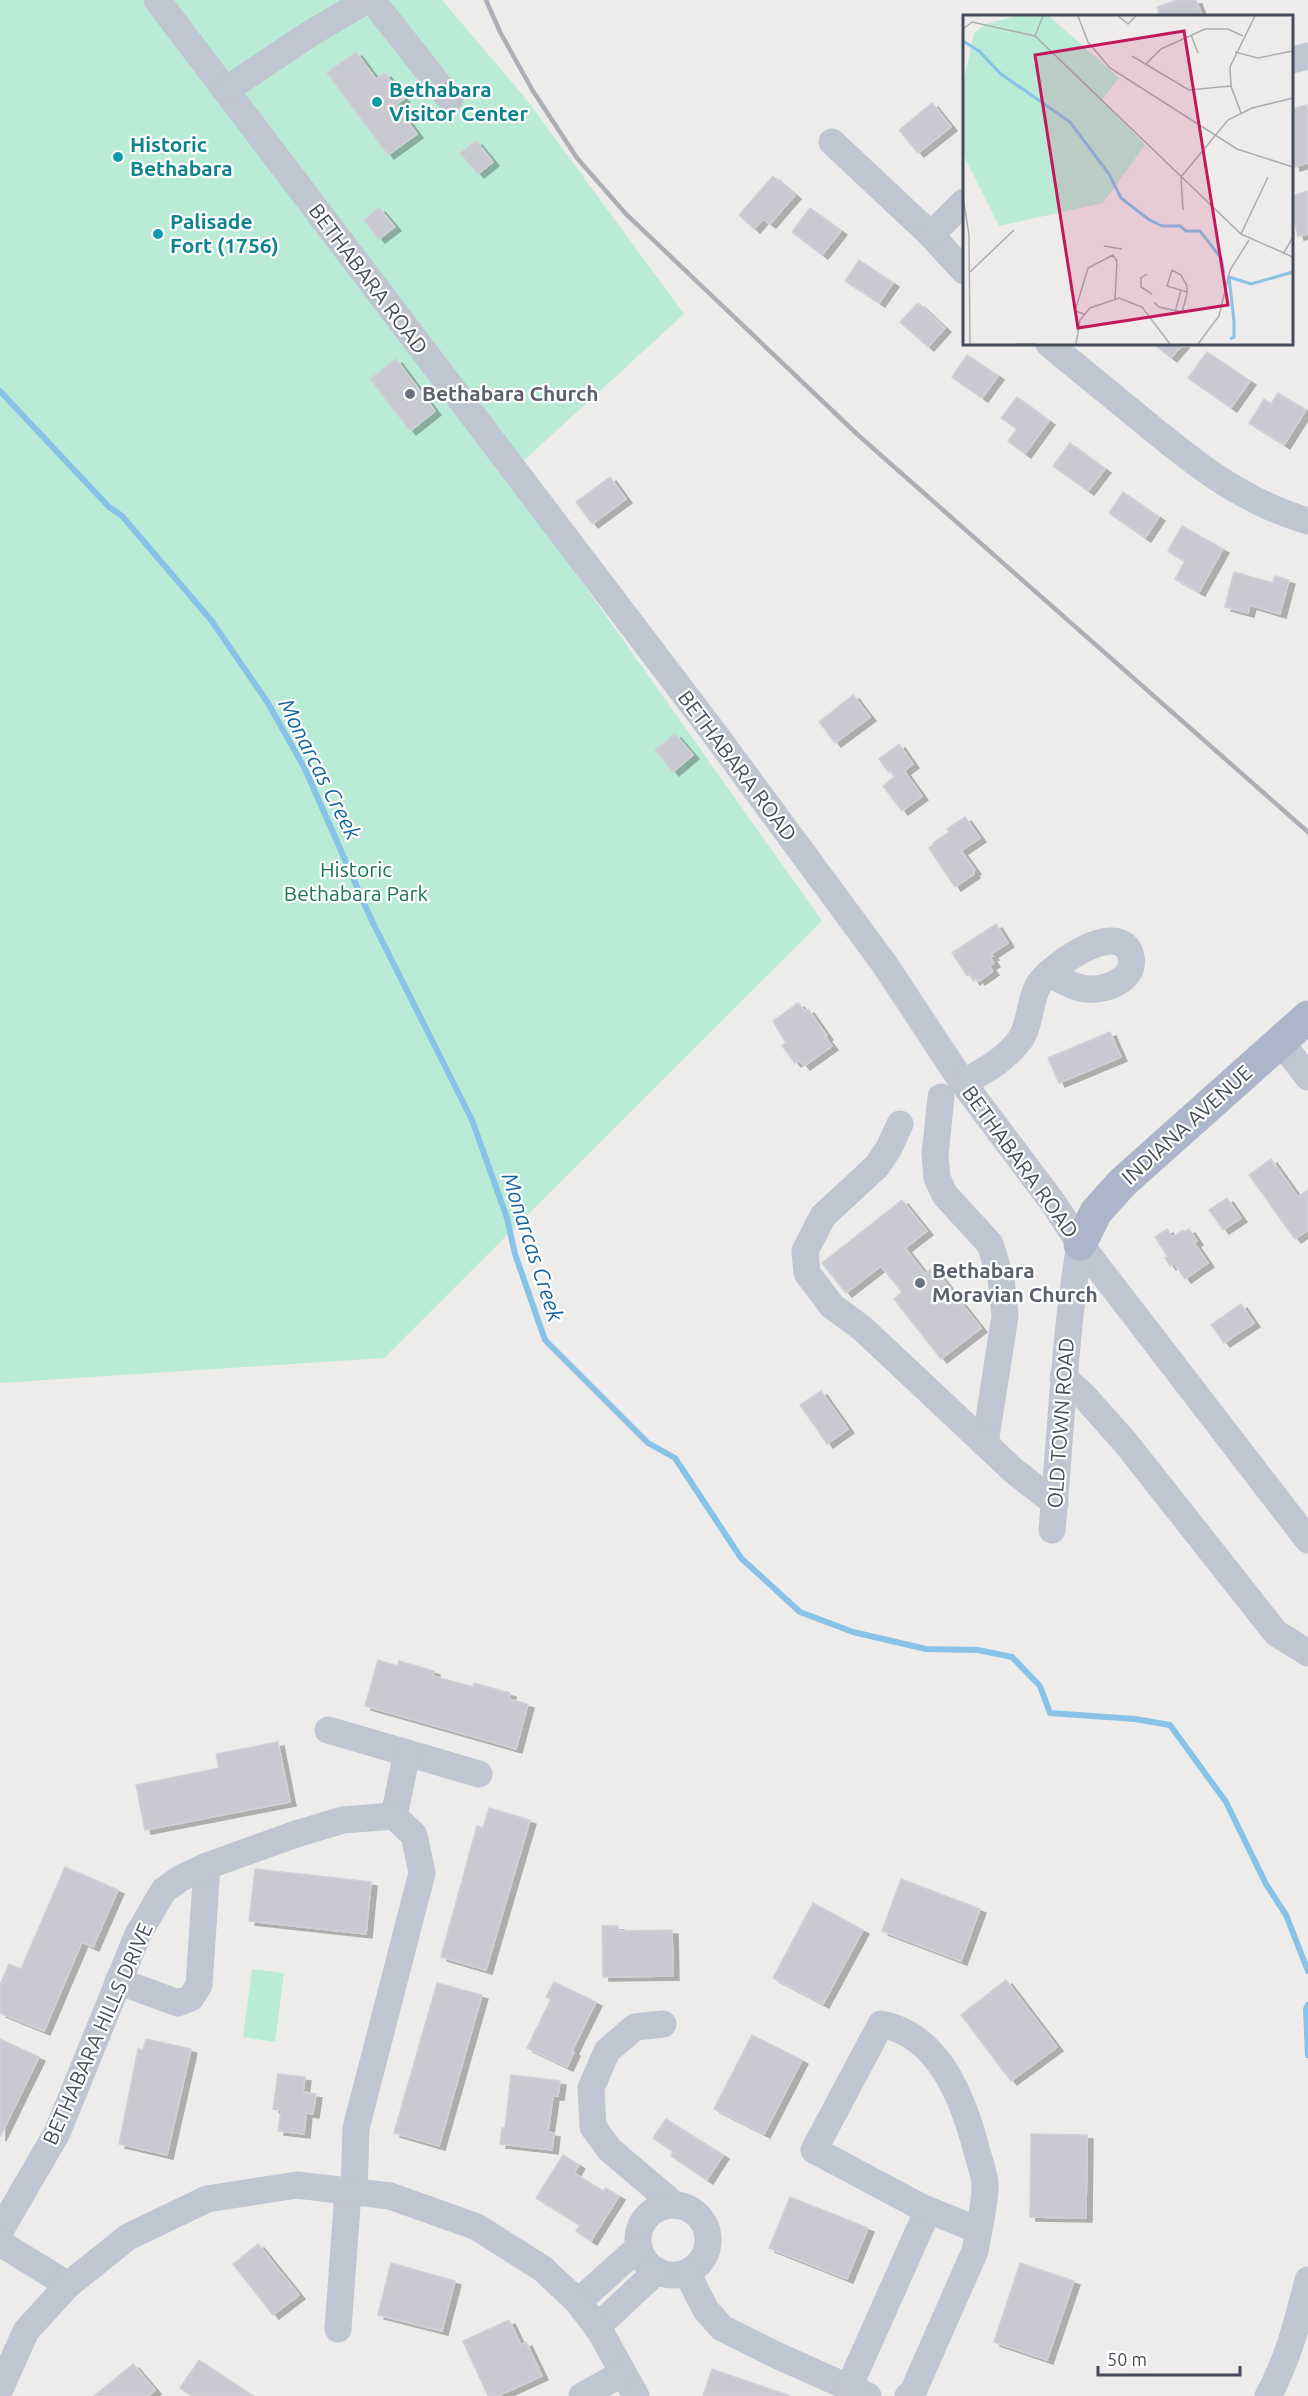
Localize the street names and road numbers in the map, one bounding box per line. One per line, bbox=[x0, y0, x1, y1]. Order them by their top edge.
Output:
street label: BETHABARA ROAD bbox=[305, 199, 433, 358]
street label: BETHABARA ROAD bbox=[674, 686, 802, 845]
street label: INDIANA AVENUE bbox=[1116, 1060, 1256, 1189]
street label: BETHABARA ROAD bbox=[958, 1081, 1084, 1242]
street label: OLD TOWN ROAD bbox=[1042, 1337, 1078, 1509]
street label: BETHABARA HILLS DRIVE bbox=[37, 1919, 157, 2148]

